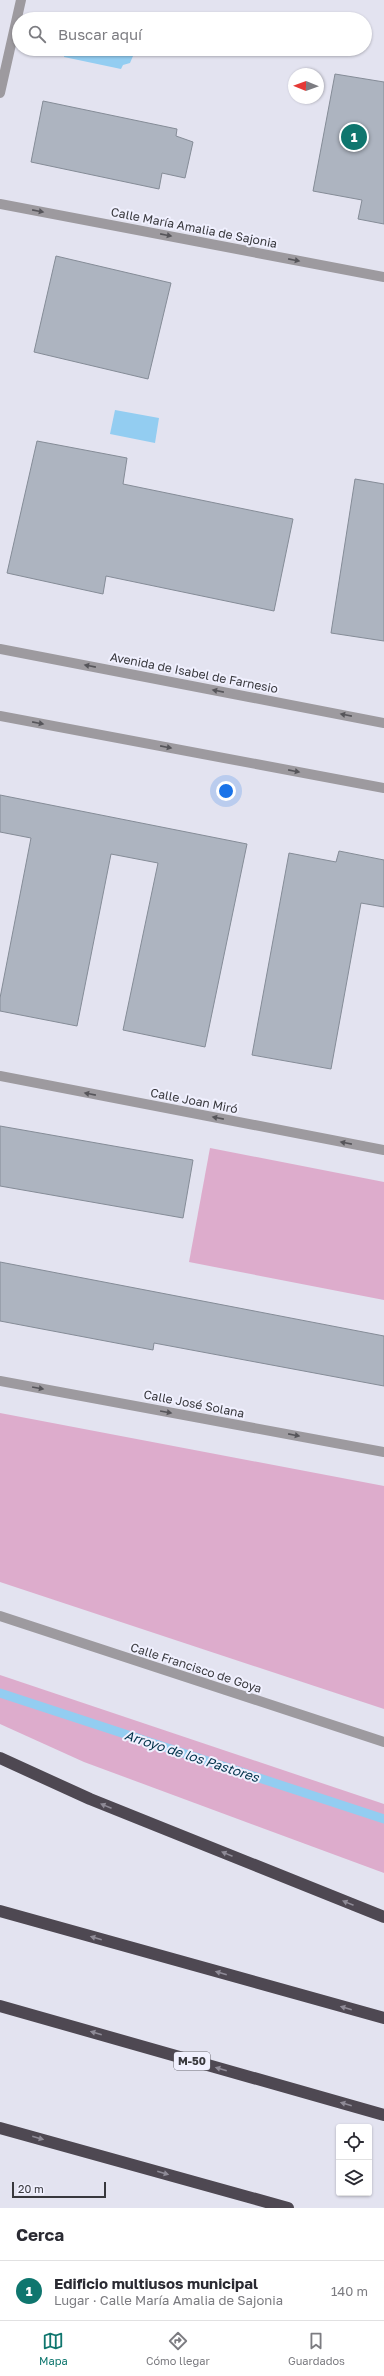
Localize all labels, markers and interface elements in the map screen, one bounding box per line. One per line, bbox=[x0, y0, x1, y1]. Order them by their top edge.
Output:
search box bbox=[12, 12, 372, 56]
icon: search bbox=[26, 23, 48, 45]
text: Buscar aquí bbox=[58, 25, 142, 43]
north arrow bbox=[288, 68, 324, 104]
pin: 1 bbox=[341, 122, 367, 152]
street label: Calle María Amalia de Sajonia bbox=[110, 204, 279, 251]
one-way arrow bbox=[32, 209, 44, 215]
one-way arrow bbox=[160, 233, 172, 239]
one-way arrow bbox=[288, 257, 300, 263]
street label: Avenida de Isabel de Farnesio bbox=[109, 649, 279, 696]
one-way arrow bbox=[84, 663, 96, 669]
one-way arrow bbox=[212, 688, 224, 694]
one-way arrow bbox=[340, 712, 352, 718]
one-way arrow bbox=[32, 721, 44, 727]
one-way arrow bbox=[160, 744, 172, 750]
one-way arrow bbox=[288, 768, 300, 774]
your location bbox=[216, 781, 236, 801]
street label: Calle Joan Miró bbox=[149, 1085, 239, 1116]
one-way arrow bbox=[84, 1091, 96, 1097]
one-way arrow bbox=[212, 1115, 224, 1121]
one-way arrow bbox=[340, 1140, 352, 1146]
one-way arrow bbox=[32, 1385, 44, 1391]
street label: Calle José Solana bbox=[142, 1386, 246, 1421]
one-way arrow bbox=[160, 1409, 172, 1415]
one-way arrow bbox=[288, 1433, 300, 1439]
street label: Calle Francisco de Goya bbox=[129, 1639, 264, 1696]
water label: Arroyo de los Pastores bbox=[123, 1727, 262, 1786]
one-way arrow bbox=[100, 1802, 112, 1808]
one-way arrow bbox=[221, 1851, 233, 1857]
one-way arrow bbox=[341, 1899, 353, 1905]
one-way arrow bbox=[90, 1935, 102, 1941]
one-way arrow bbox=[215, 1970, 227, 1976]
one-way arrow bbox=[340, 2005, 352, 2011]
one-way arrow bbox=[90, 2030, 102, 2036]
road number: M-50 bbox=[174, 2052, 210, 2070]
one-way arrow bbox=[215, 2066, 227, 2072]
one-way arrow bbox=[340, 2101, 353, 2107]
map controls bbox=[336, 2124, 372, 2196]
button: locate bbox=[336, 2124, 372, 2160]
one-way arrow bbox=[32, 2135, 44, 2141]
button: layers bbox=[336, 2160, 372, 2196]
one-way arrow bbox=[157, 2170, 169, 2176]
scale bar bbox=[12, 2180, 106, 2199]
text: 20 m bbox=[18, 2182, 44, 2195]
text: Cerca bbox=[16, 2224, 64, 2245]
text: Edificio multiusos municipal bbox=[54, 2274, 258, 2292]
text: 1 bbox=[26, 2283, 32, 2299]
text: 140 m bbox=[331, 2283, 368, 2299]
text: Lugar · Calle María Amalia de Sajonia bbox=[54, 2292, 283, 2308]
tab: Mapa bbox=[39, 2330, 68, 2367]
tab: Cómo llegar bbox=[146, 2330, 210, 2367]
tab: Guardados bbox=[288, 2330, 345, 2367]

